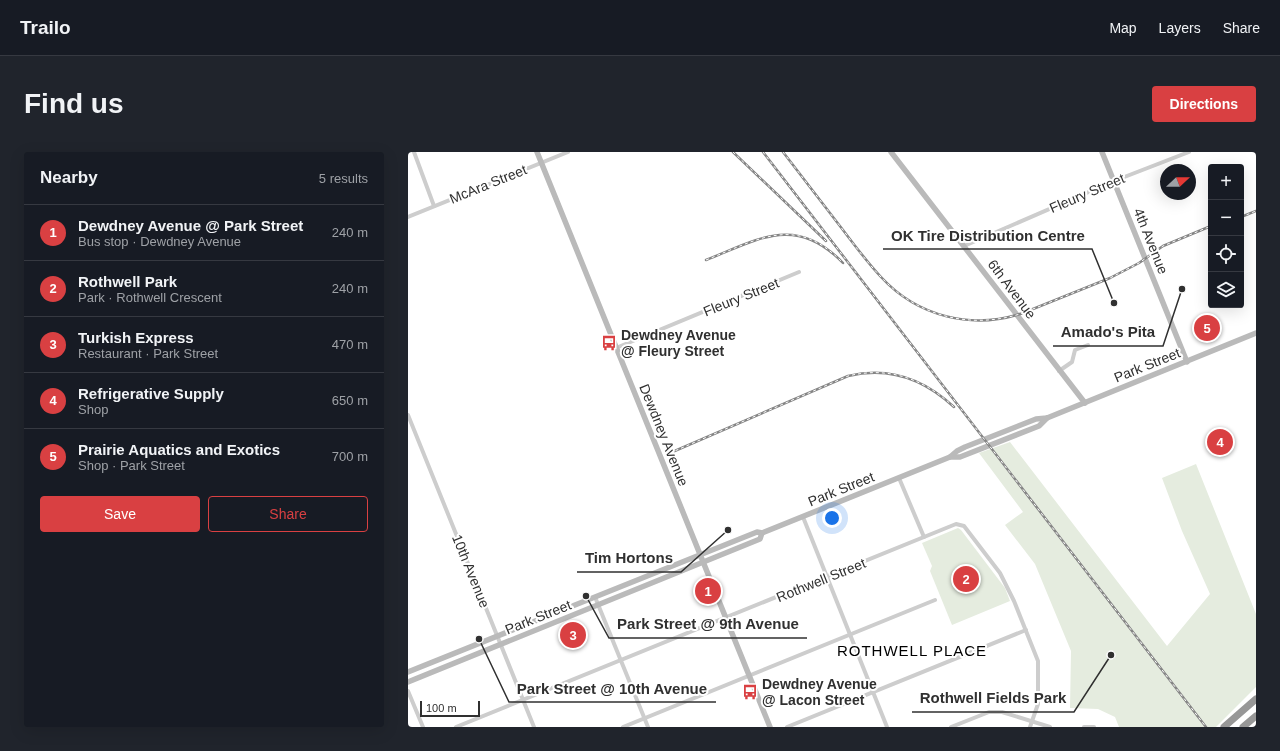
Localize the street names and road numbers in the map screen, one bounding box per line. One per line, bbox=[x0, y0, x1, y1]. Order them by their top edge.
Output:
street label: McAra Street bbox=[447, 161, 529, 207]
street label: Fleury Street bbox=[1047, 170, 1127, 216]
street label: 4th Avenue bbox=[1131, 206, 1172, 277]
street label: 6th Avenue bbox=[985, 256, 1040, 322]
street label: Fleury Street bbox=[701, 275, 781, 319]
street label: Park Street bbox=[1112, 344, 1183, 386]
street label: Dewdney Avenue bbox=[636, 382, 692, 489]
street label: Park Street bbox=[806, 468, 877, 510]
street label: 10th Avenue bbox=[449, 532, 493, 610]
street label: Rothwell Street bbox=[774, 555, 868, 605]
street label: Park Street bbox=[503, 596, 574, 638]

